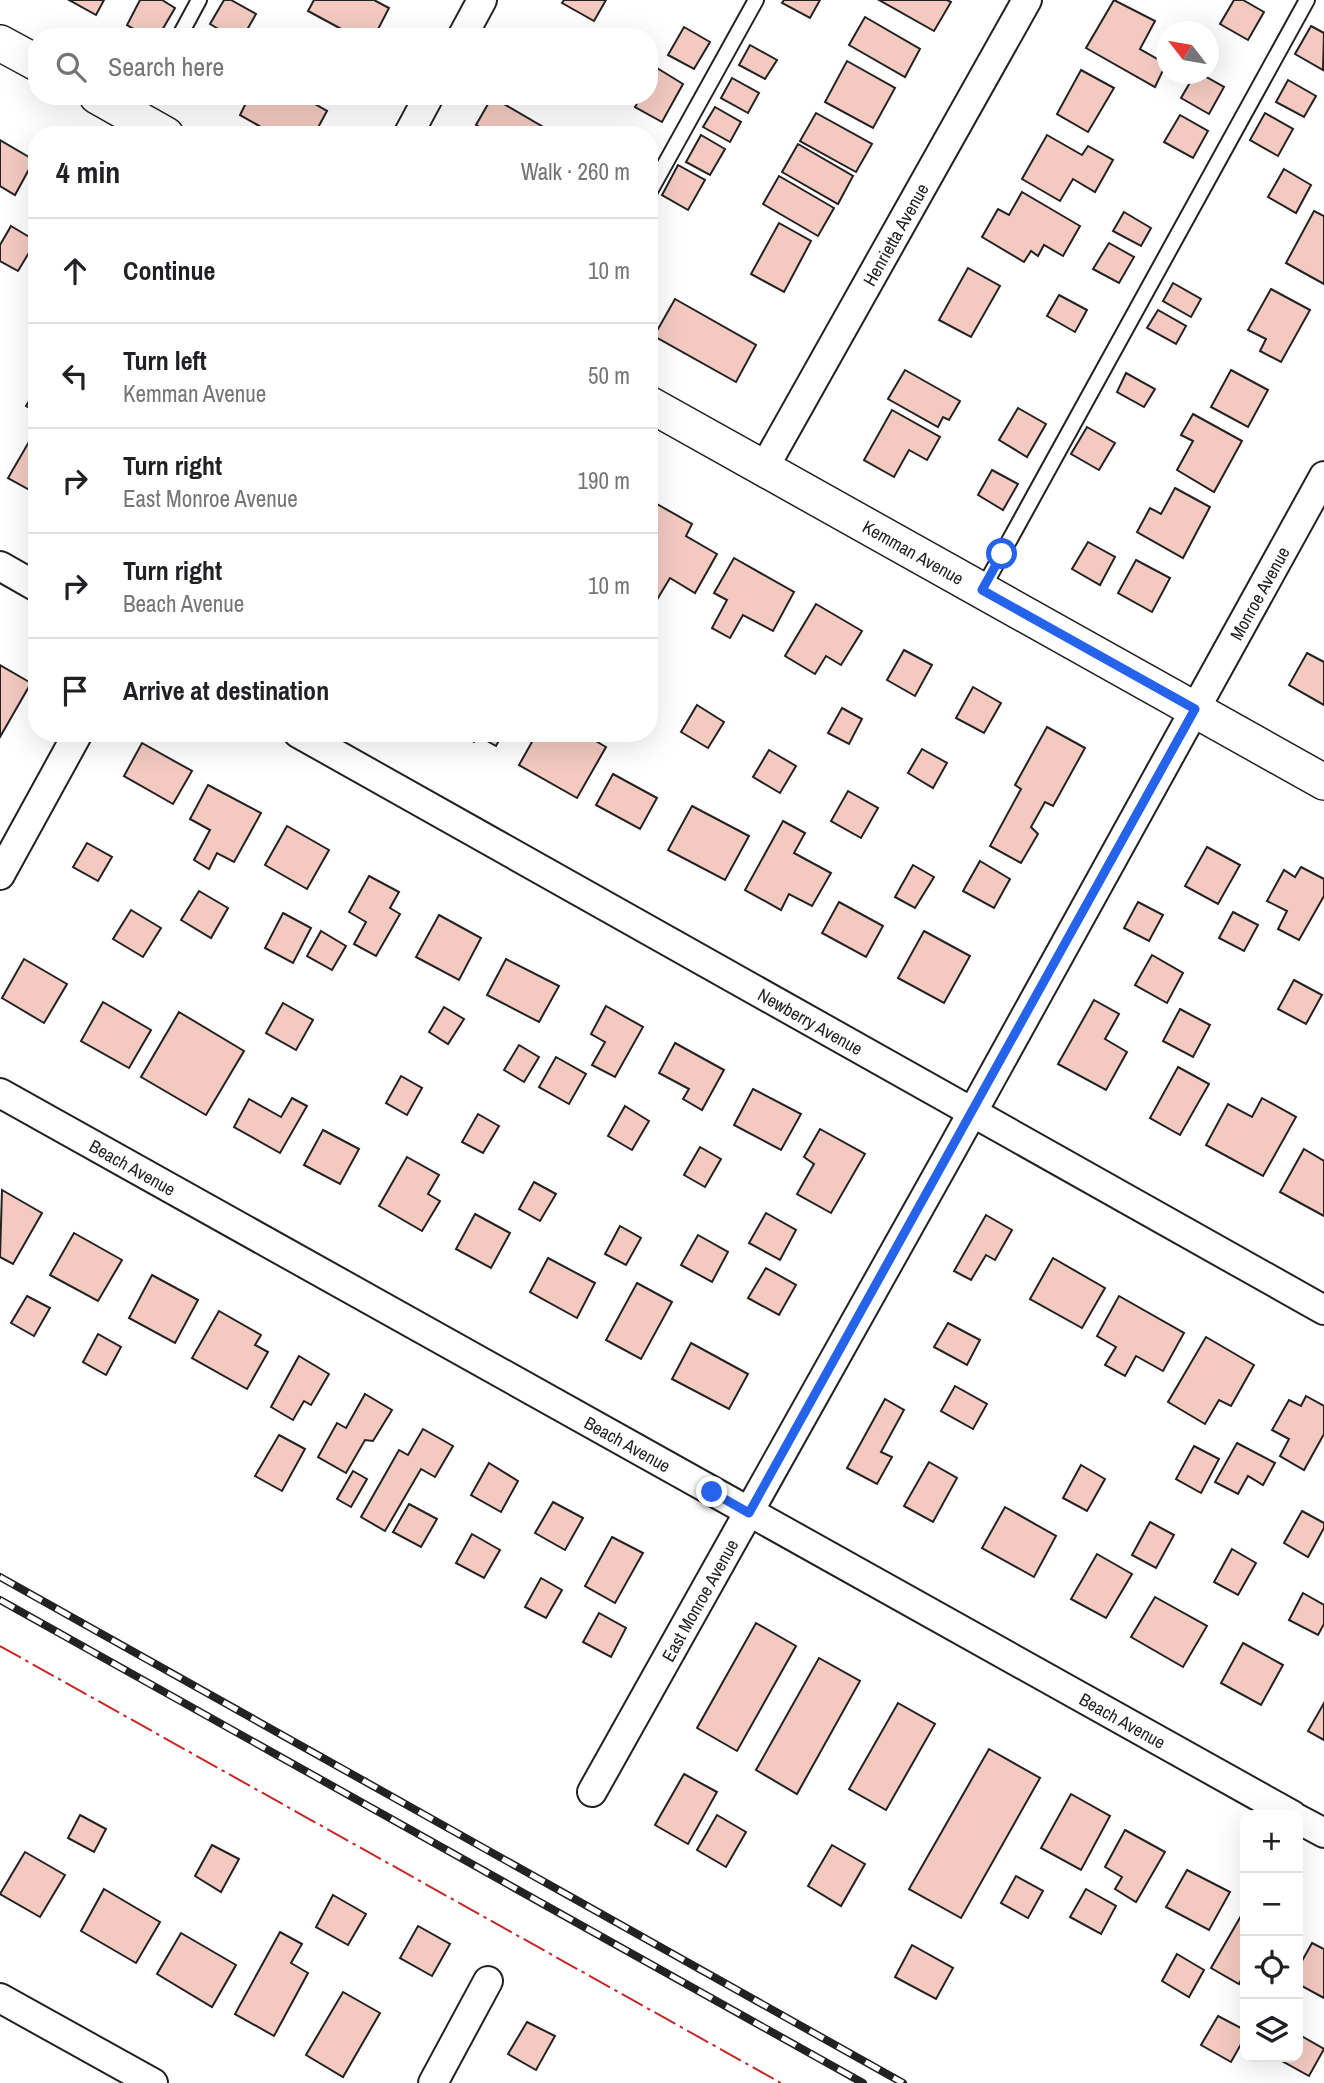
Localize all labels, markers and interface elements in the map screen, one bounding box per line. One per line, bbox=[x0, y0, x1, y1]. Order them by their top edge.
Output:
north arrow bbox=[1156, 21, 1219, 84]
search box bbox=[28, 28, 658, 105]
icon: search bbox=[52, 48, 90, 86]
text: Search here bbox=[108, 49, 224, 84]
text: 4 min bbox=[56, 152, 120, 192]
text: Walk · 260 m bbox=[521, 156, 630, 187]
street label: Henrietta Avenue bbox=[856, 179, 934, 290]
icon: ahead bbox=[56, 252, 94, 290]
text: Continue bbox=[123, 253, 215, 288]
text: 10 m bbox=[588, 255, 630, 286]
text: Turn left bbox=[123, 343, 207, 378]
icon: left bbox=[56, 357, 94, 395]
text: 50 m bbox=[588, 360, 630, 391]
text: Kemman Avenue bbox=[123, 378, 266, 409]
text: Turn right bbox=[123, 448, 222, 483]
icon: right bbox=[56, 462, 94, 500]
text: 190 m bbox=[578, 465, 630, 496]
text: East Monroe Avenue bbox=[123, 483, 298, 514]
street label: Kemman Avenue bbox=[858, 514, 968, 590]
route start bbox=[986, 538, 1017, 569]
street label: Monroe Avenue bbox=[1223, 542, 1295, 644]
text: Turn right bbox=[123, 553, 222, 588]
icon: right bbox=[56, 567, 94, 605]
text: 10 m bbox=[588, 570, 630, 601]
text: Beach Avenue bbox=[123, 588, 244, 619]
icon: arrive bbox=[56, 672, 94, 710]
text: Arrive at destination bbox=[123, 673, 329, 708]
street label: Newberry Avenue bbox=[754, 982, 867, 1061]
street label: Beach Avenue bbox=[85, 1133, 180, 1201]
street label: Beach Avenue bbox=[580, 1410, 675, 1478]
route end bbox=[696, 1476, 727, 1507]
street label: East Monroe Avenue bbox=[655, 1534, 744, 1666]
street label: Beach Avenue bbox=[1075, 1686, 1170, 1754]
map controls bbox=[1240, 1810, 1303, 2062]
button: + bbox=[1240, 1810, 1303, 1873]
button: − bbox=[1240, 1873, 1303, 1936]
button: locate bbox=[1240, 1936, 1303, 1999]
button: layers bbox=[1240, 1999, 1303, 2062]

